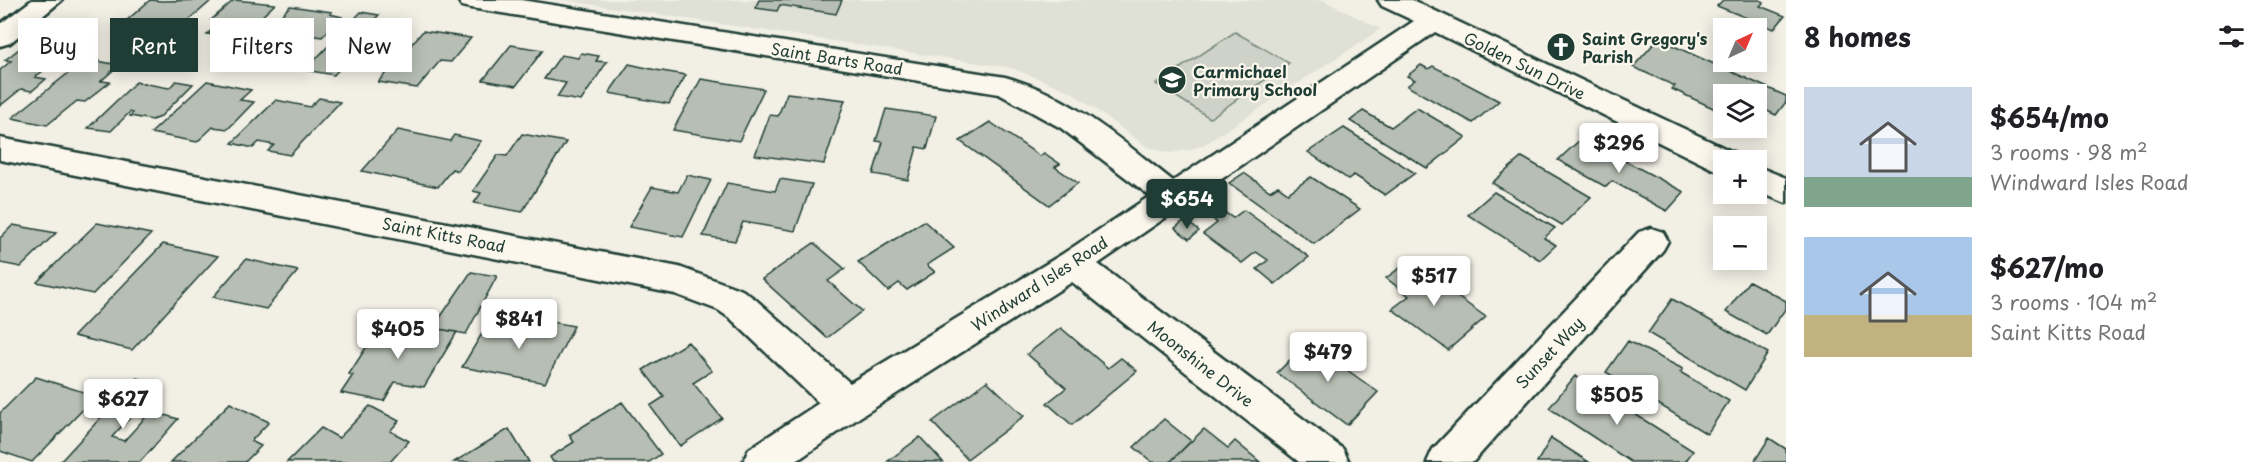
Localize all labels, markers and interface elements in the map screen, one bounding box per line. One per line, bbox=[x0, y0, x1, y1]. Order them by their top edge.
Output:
text: 8 homes bbox=[1804, 17, 1911, 56]
chip: Buy bbox=[18, 18, 98, 72]
chip: Rent bbox=[110, 18, 198, 72]
chip: Filters bbox=[210, 18, 314, 72]
chip: New bbox=[326, 18, 412, 72]
north arrow bbox=[1713, 18, 1767, 72]
map controls bbox=[1713, 18, 1767, 270]
icon: filters bbox=[2215, 20, 2248, 53]
street label: Golden Sun Drive bbox=[1460, 25, 1590, 105]
place label: Saint Gregory's Parish bbox=[1582, 26, 1708, 68]
church icon: Saint Gregory's Parish bbox=[1545, 31, 1577, 63]
street label: Saint Barts Road bbox=[769, 36, 905, 80]
place label: Carmichael Primary School bbox=[1193, 59, 1317, 101]
school or university icon: Carmichael Primary School bbox=[1156, 64, 1188, 96]
button: layers bbox=[1713, 84, 1767, 138]
text: $654/mo bbox=[1990, 98, 2109, 137]
icon: home bbox=[1852, 111, 1924, 183]
pin: $296 bbox=[1583, 123, 1655, 174]
text: $296 bbox=[1593, 127, 1645, 157]
text: 3 rooms · 98 m² bbox=[1990, 137, 2148, 167]
button: + bbox=[1713, 150, 1767, 204]
text: Windward Isles Road bbox=[1990, 167, 2189, 197]
pin: $654 bbox=[1151, 179, 1223, 230]
text: $654 bbox=[1160, 183, 1214, 213]
street label: Saint Kitts Road bbox=[380, 210, 508, 258]
button: − bbox=[1713, 216, 1767, 270]
street label: Windward Isles Road bbox=[966, 230, 1112, 336]
text: $627/mo bbox=[1990, 248, 2104, 287]
pin: $517 bbox=[1398, 256, 1470, 307]
text: $517 bbox=[1411, 260, 1457, 290]
icon: home bbox=[1852, 261, 1924, 333]
text: 3 rooms · 104 m² bbox=[1990, 287, 2157, 317]
pin: $841 bbox=[483, 299, 555, 350]
text: $841 bbox=[495, 303, 543, 333]
pin: $405 bbox=[362, 309, 434, 360]
street label: Sunset Way bbox=[1509, 311, 1589, 393]
text: $405 bbox=[371, 313, 425, 343]
street label: Moonshine Drive bbox=[1143, 314, 1259, 412]
text: Saint Kitts Road bbox=[1990, 317, 2146, 347]
pin: $479 bbox=[1292, 332, 1364, 383]
text: $479 bbox=[1304, 336, 1352, 366]
pin: $505 bbox=[1581, 375, 1653, 426]
pin: $627 bbox=[87, 379, 159, 430]
text: $505 bbox=[1590, 379, 1644, 409]
text: $627 bbox=[98, 383, 148, 413]

